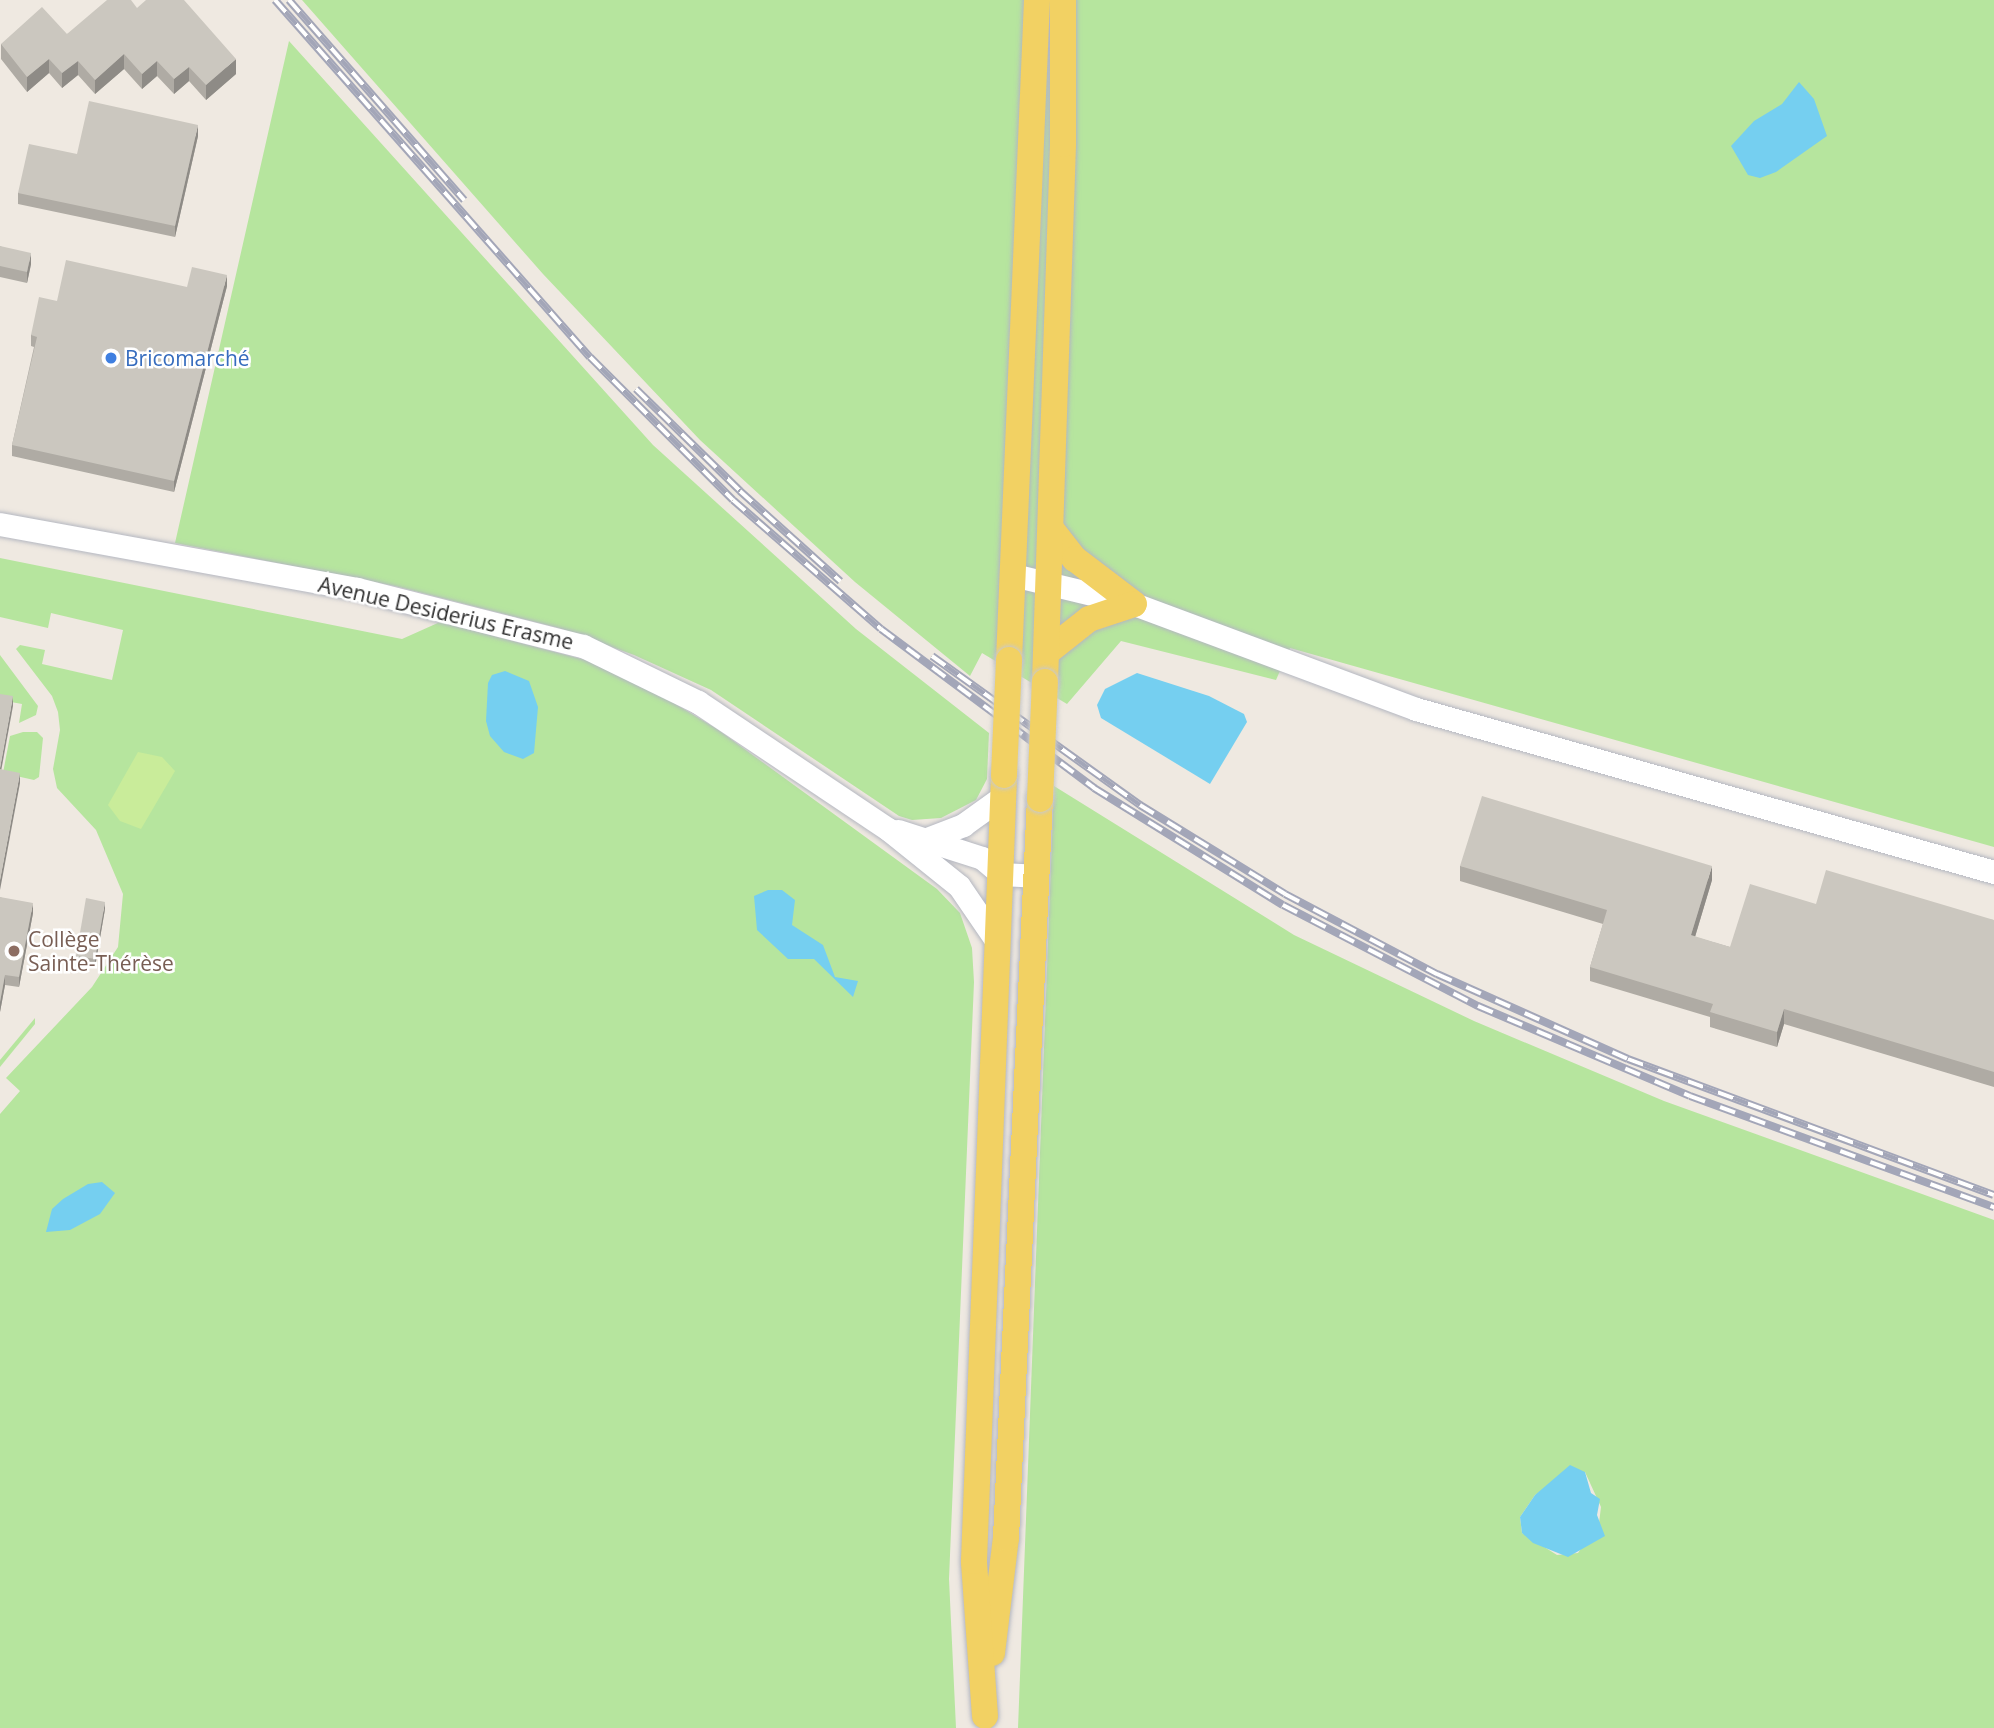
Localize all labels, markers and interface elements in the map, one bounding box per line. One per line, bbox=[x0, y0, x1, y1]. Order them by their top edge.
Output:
place label: Bricomarché bbox=[125, 345, 250, 371]
marker: Bricomarché bbox=[103, 350, 119, 366]
street label: Avenue Desiderius Erasme bbox=[316, 571, 576, 655]
place label: Collège Sainte-Thérèse bbox=[28, 926, 174, 976]
marker: Collège Sainte-Thérèse bbox=[6, 943, 22, 959]

